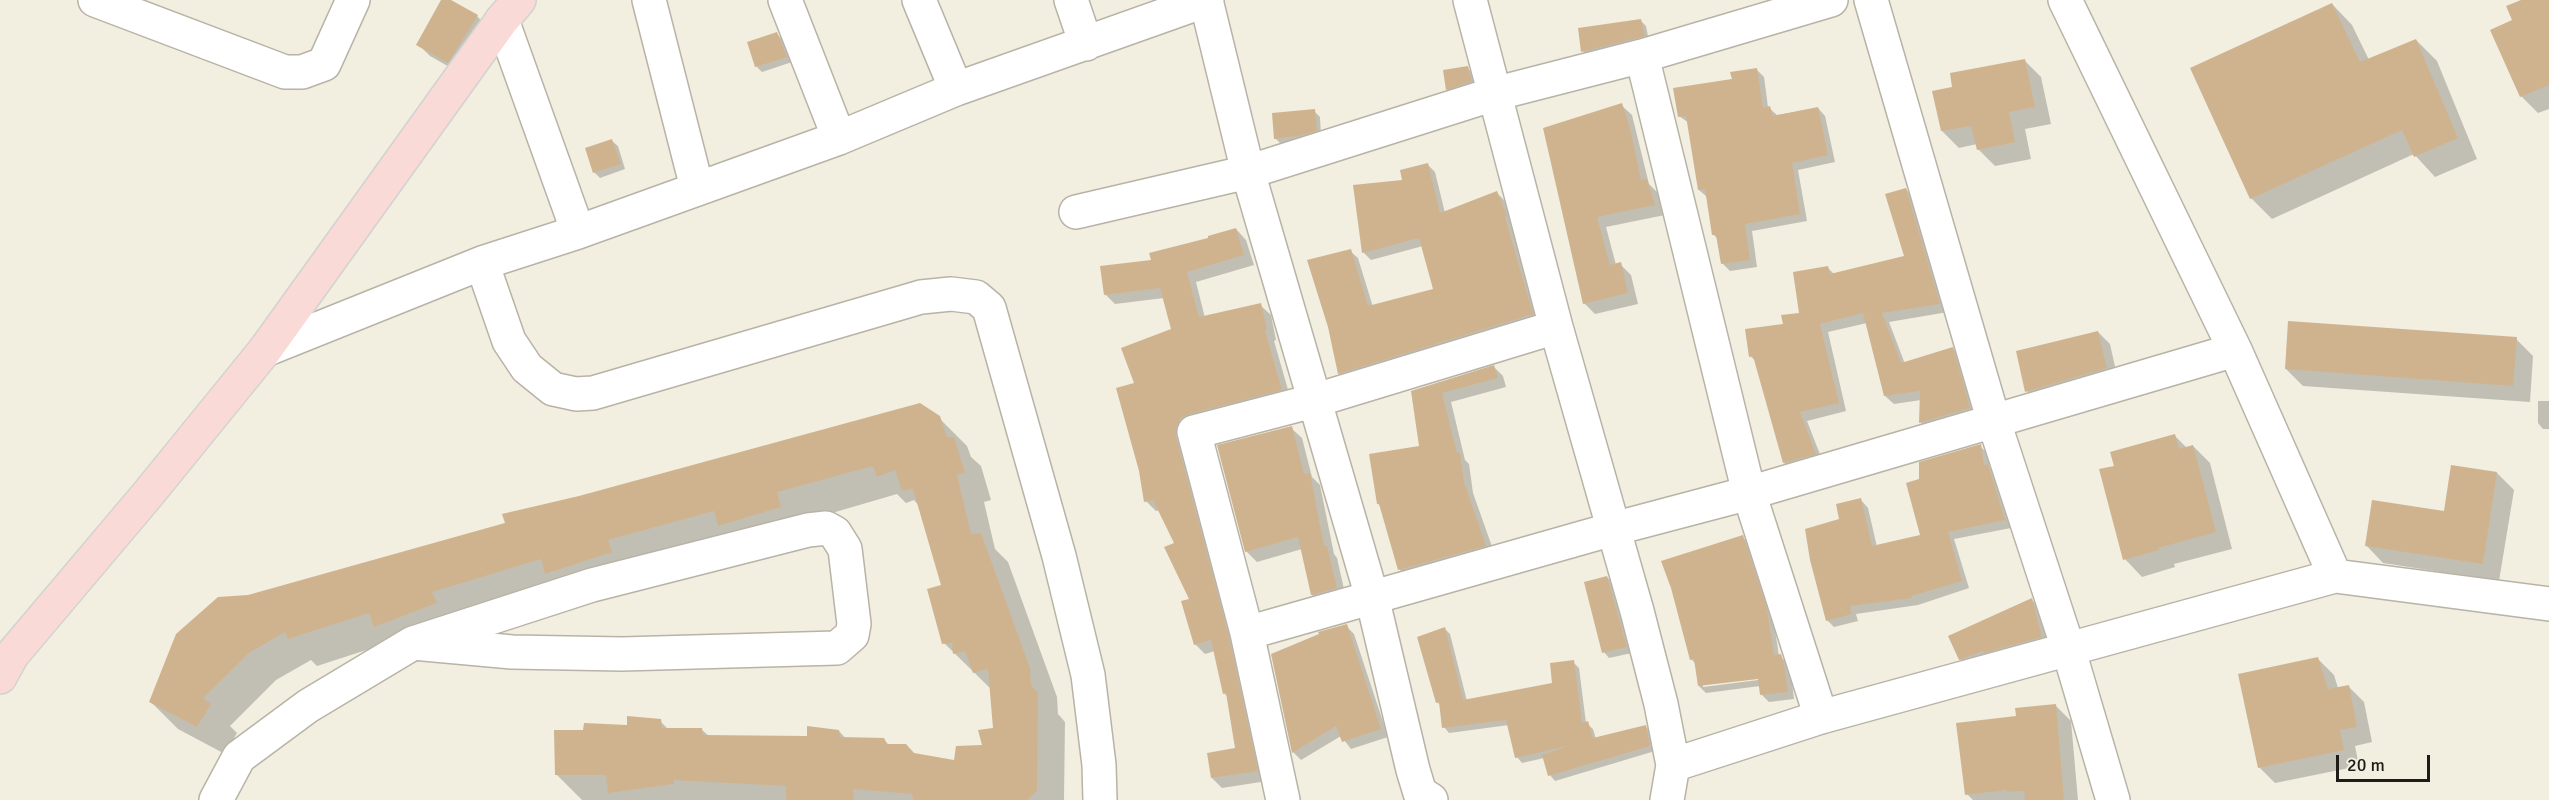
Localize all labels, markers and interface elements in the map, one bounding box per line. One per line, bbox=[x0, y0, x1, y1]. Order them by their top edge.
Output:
scale bar bbox=[2339, 743, 2434, 781]
text: 20 m bbox=[2347, 754, 2385, 776]

